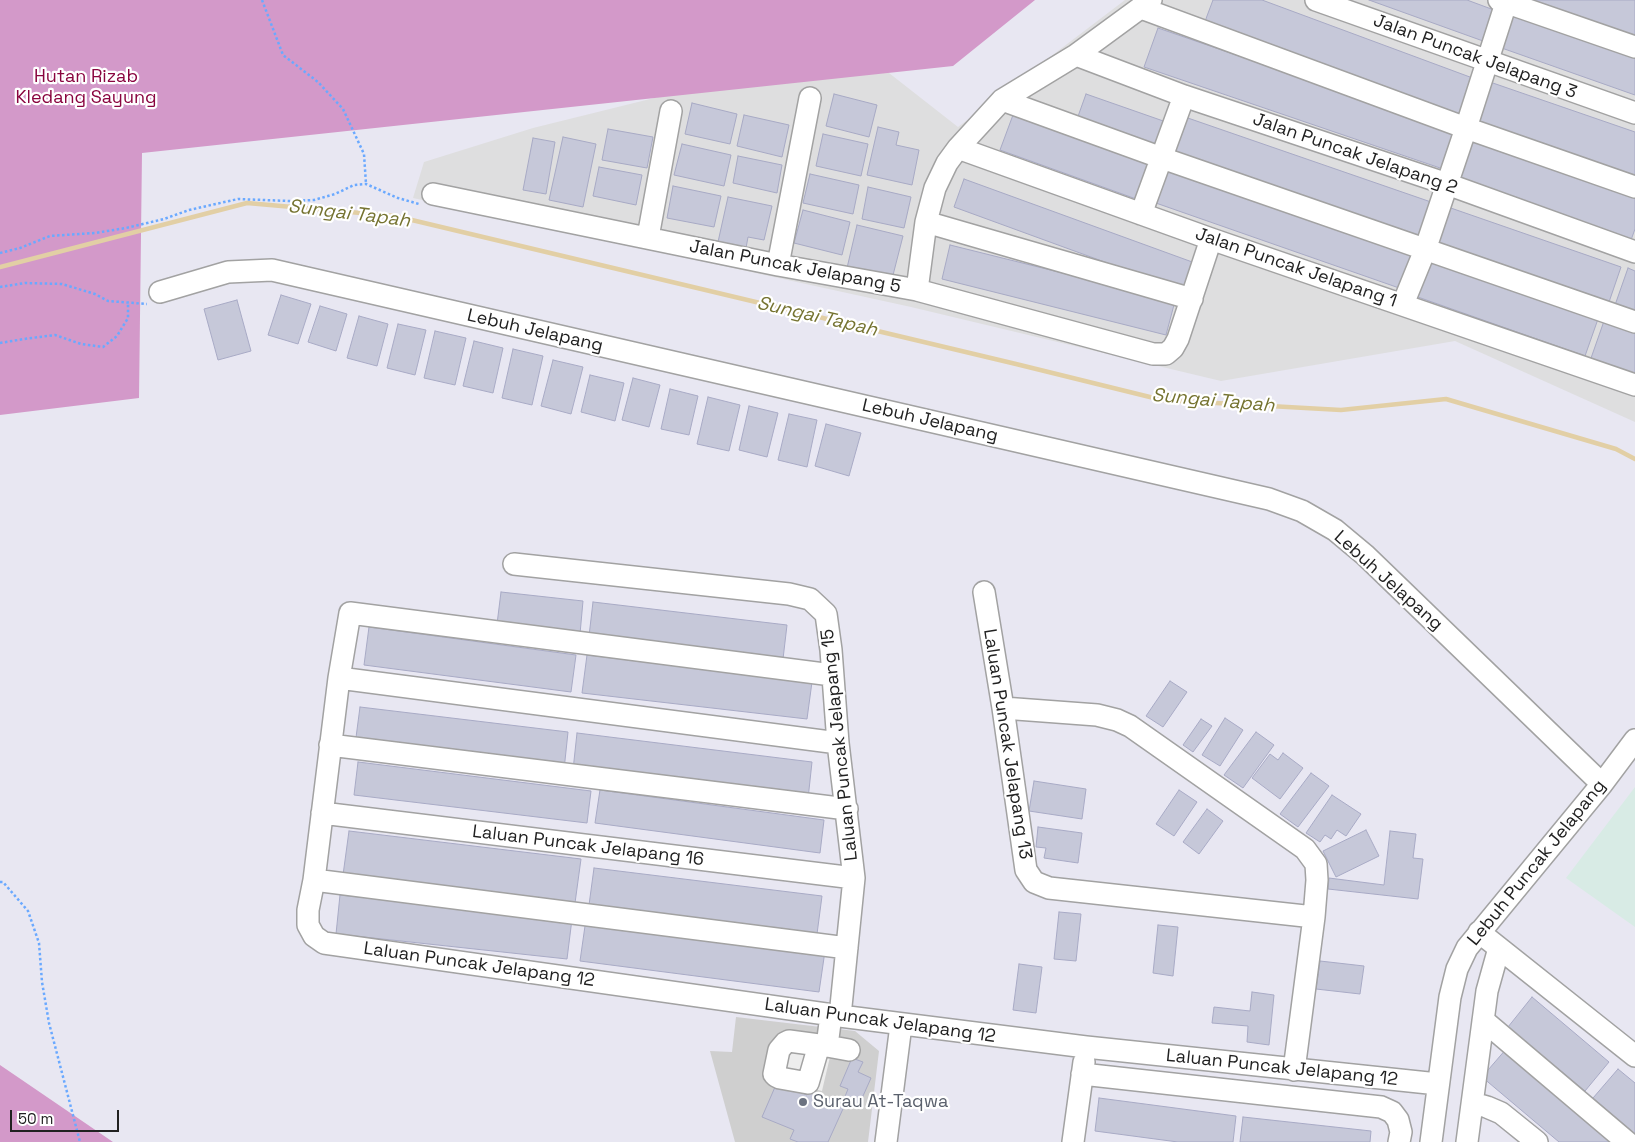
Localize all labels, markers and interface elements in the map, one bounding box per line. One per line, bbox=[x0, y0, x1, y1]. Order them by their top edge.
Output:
street label: Jalan Puncak Jelapang 3 bbox=[1370, 10, 1580, 104]
park label: Hutan Rizab Kledang Sayung bbox=[16, 66, 156, 108]
street label: Jalan Puncak Jelapang 2 bbox=[1250, 109, 1460, 199]
water label: Sungai Tapah bbox=[287, 195, 411, 233]
street label: Jalan Puncak Jelapang 1 bbox=[1192, 223, 1400, 313]
street label: Jalan Puncak Jelapang 5 bbox=[687, 236, 903, 298]
water label: Sungai Tapah bbox=[755, 292, 879, 342]
street label: Lebuh Jelapang bbox=[465, 305, 605, 357]
water label: Sungai Tapah bbox=[1151, 384, 1275, 418]
street label: Lebuh Jelapang bbox=[860, 395, 1000, 447]
street label: Lebuh Jelapang bbox=[1329, 527, 1447, 635]
street label: Laluan Puncak Jelapang 13 bbox=[978, 627, 1036, 861]
street label: Laluan Puncak Jelapang 15 bbox=[817, 628, 863, 862]
street label: Lebuh Puncak Jelapang bbox=[1463, 776, 1611, 950]
street label: Laluan Puncak Jelapang 16 bbox=[471, 821, 705, 871]
street label: Laluan Puncak Jelapang 12 bbox=[362, 938, 596, 992]
street label: Laluan Puncak Jelapang 12 bbox=[763, 994, 997, 1048]
street label: Laluan Puncak Jelapang 12 bbox=[1165, 1045, 1399, 1091]
place label: Surau At-Taqwa bbox=[813, 1091, 948, 1113]
marker: Surau At-Taqwa bbox=[797, 1096, 809, 1108]
scale bar bbox=[12, 1100, 121, 1132]
text: 50 m bbox=[18, 1109, 53, 1128]

